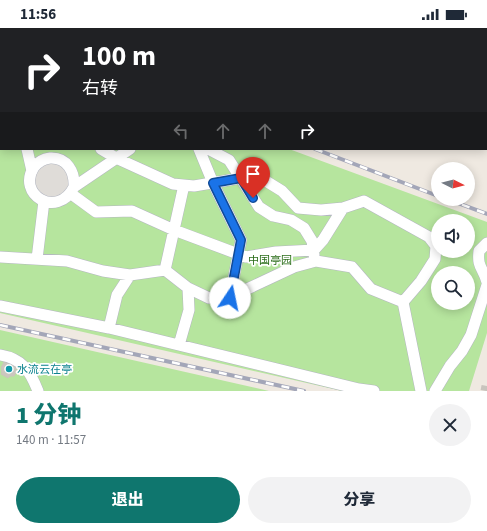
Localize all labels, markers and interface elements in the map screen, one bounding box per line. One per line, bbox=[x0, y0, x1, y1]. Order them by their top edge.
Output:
text: 11:56 bbox=[20, 4, 56, 25]
text: 100 m bbox=[82, 36, 156, 76]
icon: right bbox=[16, 44, 68, 96]
text: 右转 bbox=[82, 76, 118, 101]
icon: left bbox=[170, 120, 192, 142]
icon: ahead bbox=[212, 120, 234, 142]
icon: ahead bbox=[254, 120, 276, 142]
icon: right bbox=[296, 120, 318, 142]
pin bbox=[236, 157, 270, 198]
north arrow bbox=[431, 162, 475, 206]
map controls bbox=[431, 162, 475, 310]
icon: arrive bbox=[242, 163, 264, 185]
button: sound bbox=[431, 214, 475, 258]
park label: 中国亭园 bbox=[248, 253, 292, 268]
button: search bbox=[431, 266, 475, 310]
position arrow bbox=[209, 277, 251, 319]
place label: 水流云在亭 bbox=[17, 362, 72, 377]
marker: 水流云在亭 bbox=[4, 364, 14, 374]
text: 1 分钟 bbox=[16, 398, 82, 433]
button: close bbox=[429, 404, 471, 446]
text: 140 m · 11:57 bbox=[16, 431, 86, 449]
button: 退出 bbox=[16, 477, 240, 523]
button: 分享 bbox=[248, 477, 471, 523]

